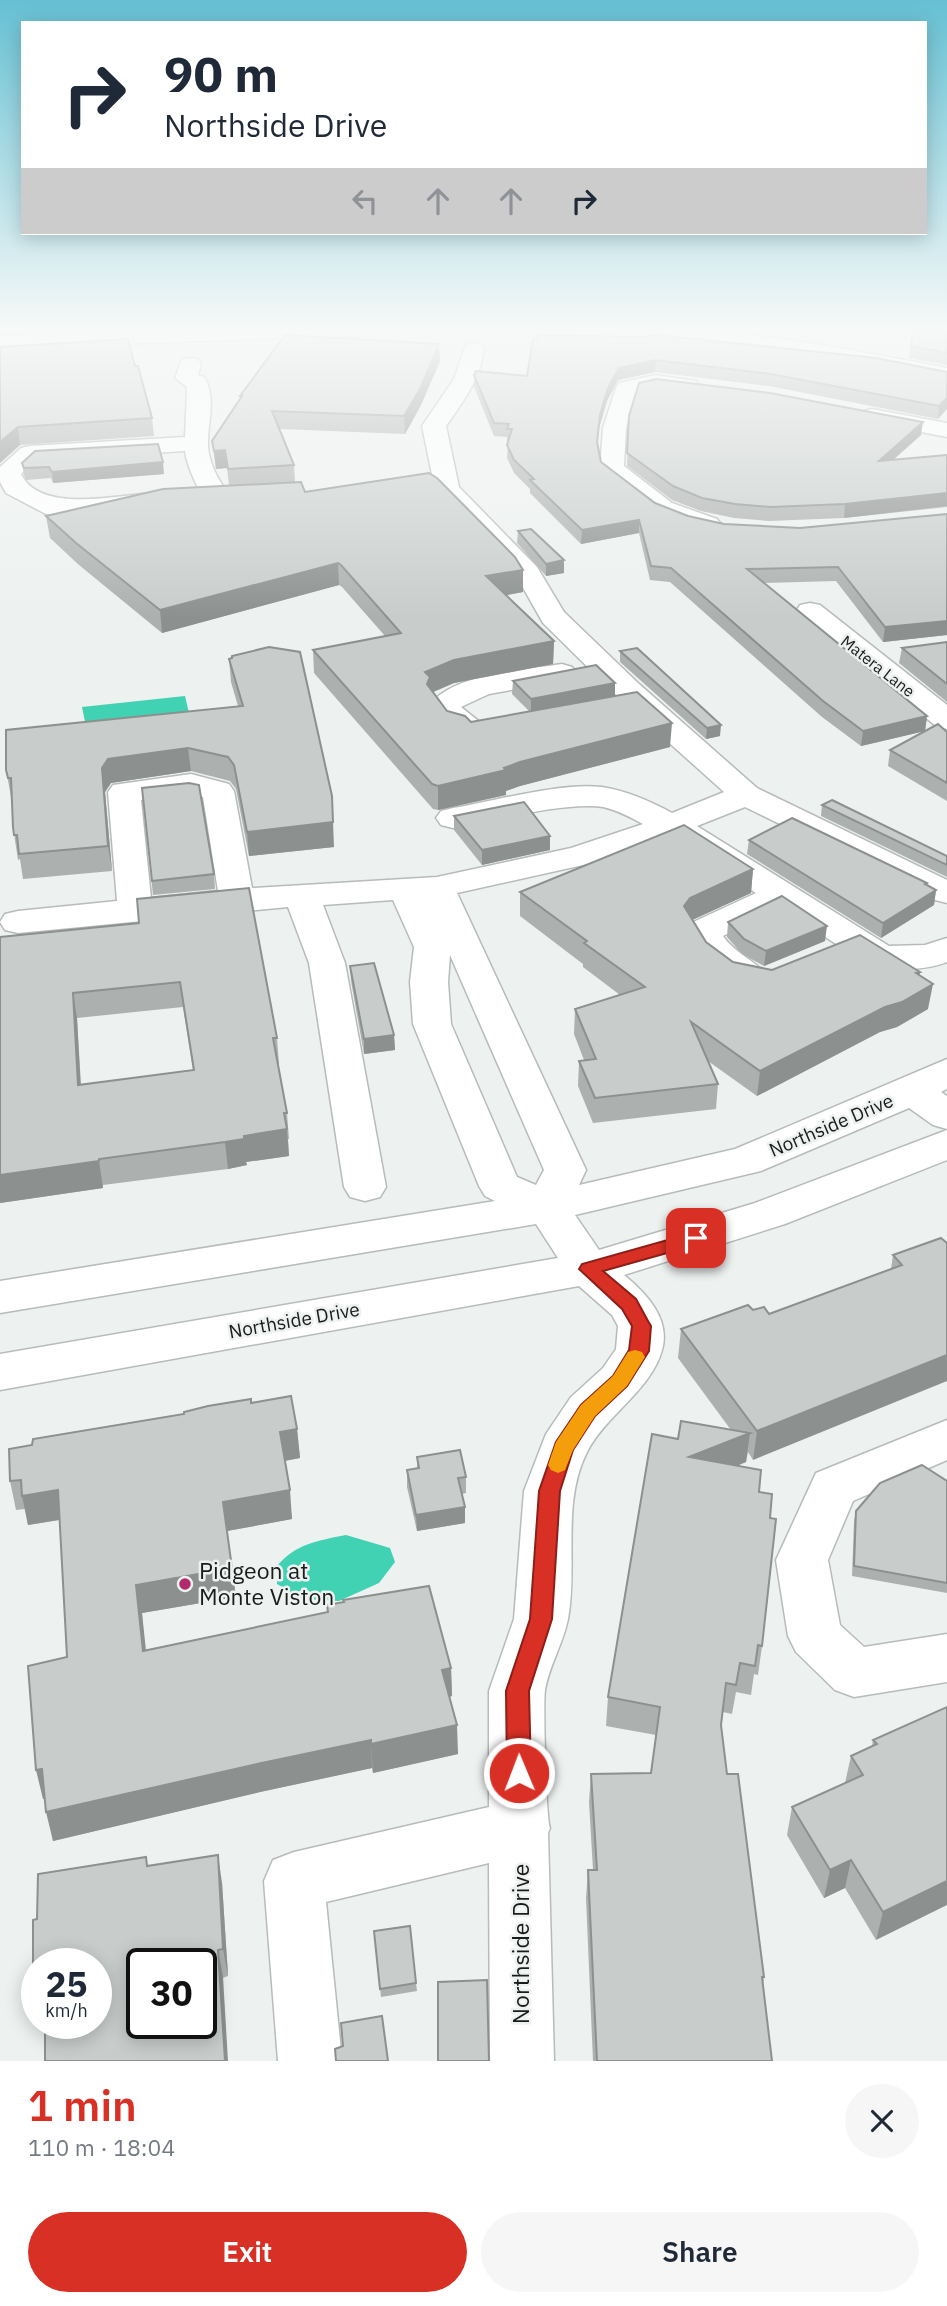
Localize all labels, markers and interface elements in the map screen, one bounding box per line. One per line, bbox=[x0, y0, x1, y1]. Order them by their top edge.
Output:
text: 90 m bbox=[164, 42, 278, 105]
icon: right bbox=[49, 49, 140, 140]
text: Northside Drive bbox=[164, 104, 387, 146]
icon: left bbox=[346, 182, 384, 220]
icon: ahead bbox=[419, 182, 457, 220]
icon: ahead bbox=[492, 182, 530, 220]
icon: right bbox=[565, 182, 603, 220]
street label: Matera Lane bbox=[837, 631, 919, 701]
street label: Northside Drive bbox=[765, 1088, 897, 1162]
pin bbox=[666, 1208, 726, 1268]
icon: arrive bbox=[677, 1219, 715, 1257]
street label: Northside Drive bbox=[227, 1297, 361, 1343]
place label: Pidgeon at Monte Viston bbox=[199, 1555, 334, 1611]
marker: Pidgeon at Monte Viston bbox=[177, 1576, 193, 1592]
position arrow bbox=[482, 1736, 556, 1810]
street label: Northside Drive bbox=[505, 1864, 535, 2024]
speed limit sign: 30 bbox=[126, 1948, 217, 2039]
text: 25 bbox=[45, 1961, 88, 2007]
text: km/h bbox=[45, 1999, 88, 2022]
text: 1 min bbox=[28, 2078, 137, 2133]
button: close bbox=[845, 2084, 919, 2158]
text: 110 m · 18:04 bbox=[28, 2132, 175, 2162]
button: Exit bbox=[28, 2212, 467, 2292]
button: Share bbox=[481, 2212, 919, 2292]

